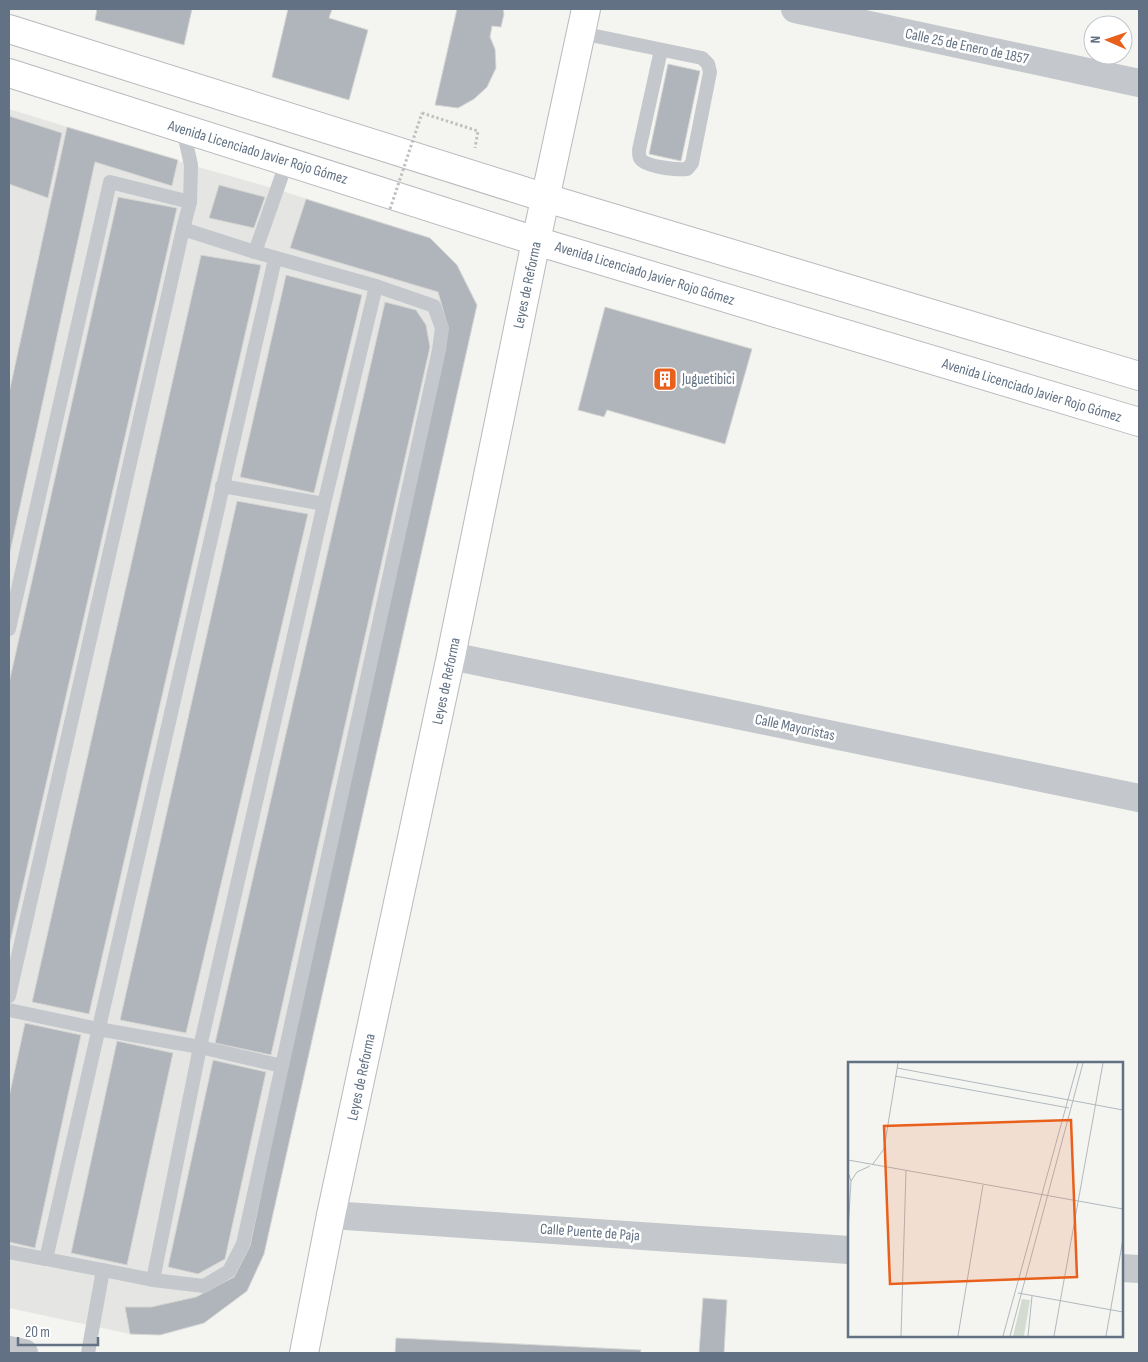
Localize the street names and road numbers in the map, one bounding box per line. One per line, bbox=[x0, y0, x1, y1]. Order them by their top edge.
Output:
street label: Calle 25 de Enero de 1857 bbox=[903, 24, 1030, 69]
street label: Avenida Licenciado Javier Rojo Gómez bbox=[165, 116, 351, 189]
street label: Avenida Licenciado Javier Rojo Gómez bbox=[552, 237, 738, 310]
street label: Leyes de Reforma bbox=[509, 240, 546, 330]
street label: Avenida Licenciado Javier Rojo Gómez bbox=[939, 354, 1125, 427]
street label: Leyes de Reforma bbox=[428, 636, 465, 726]
street label: Calle Mayoristas bbox=[753, 710, 837, 745]
street label: Leyes de Reforma bbox=[343, 1032, 380, 1122]
street label: Calle Puente de Paja bbox=[539, 1220, 641, 1245]

